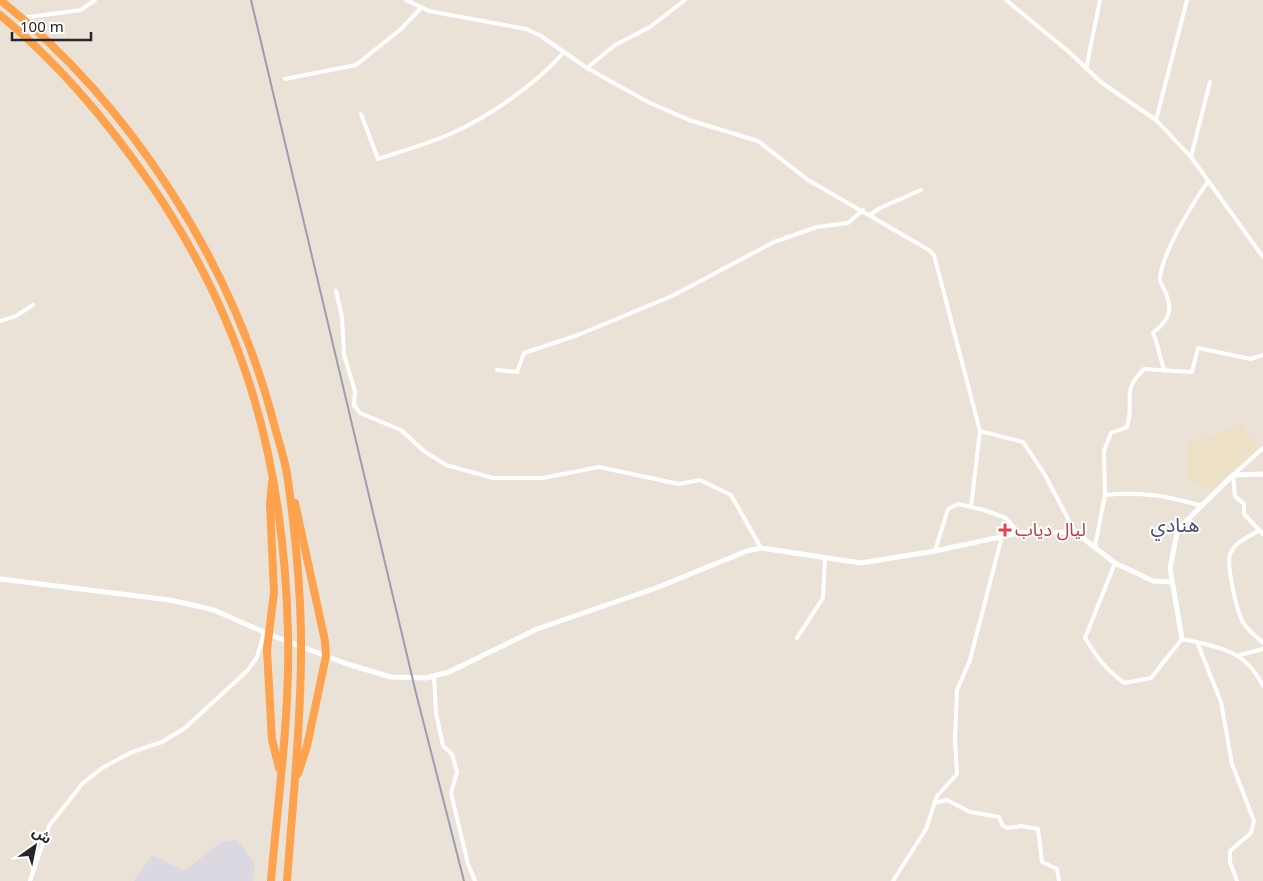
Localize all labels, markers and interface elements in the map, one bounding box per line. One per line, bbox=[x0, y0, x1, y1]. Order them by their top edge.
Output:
scale bar bbox=[12, 10, 91, 42]
text: 100 m bbox=[20, 16, 64, 36]
district label: هنادي bbox=[1151, 511, 1199, 541]
place label: ليال دياب bbox=[1015, 517, 1086, 541]
marker: ليال دياب bbox=[999, 524, 1011, 536]
north arrow bbox=[10, 821, 60, 871]
text: ش bbox=[29, 821, 56, 848]

